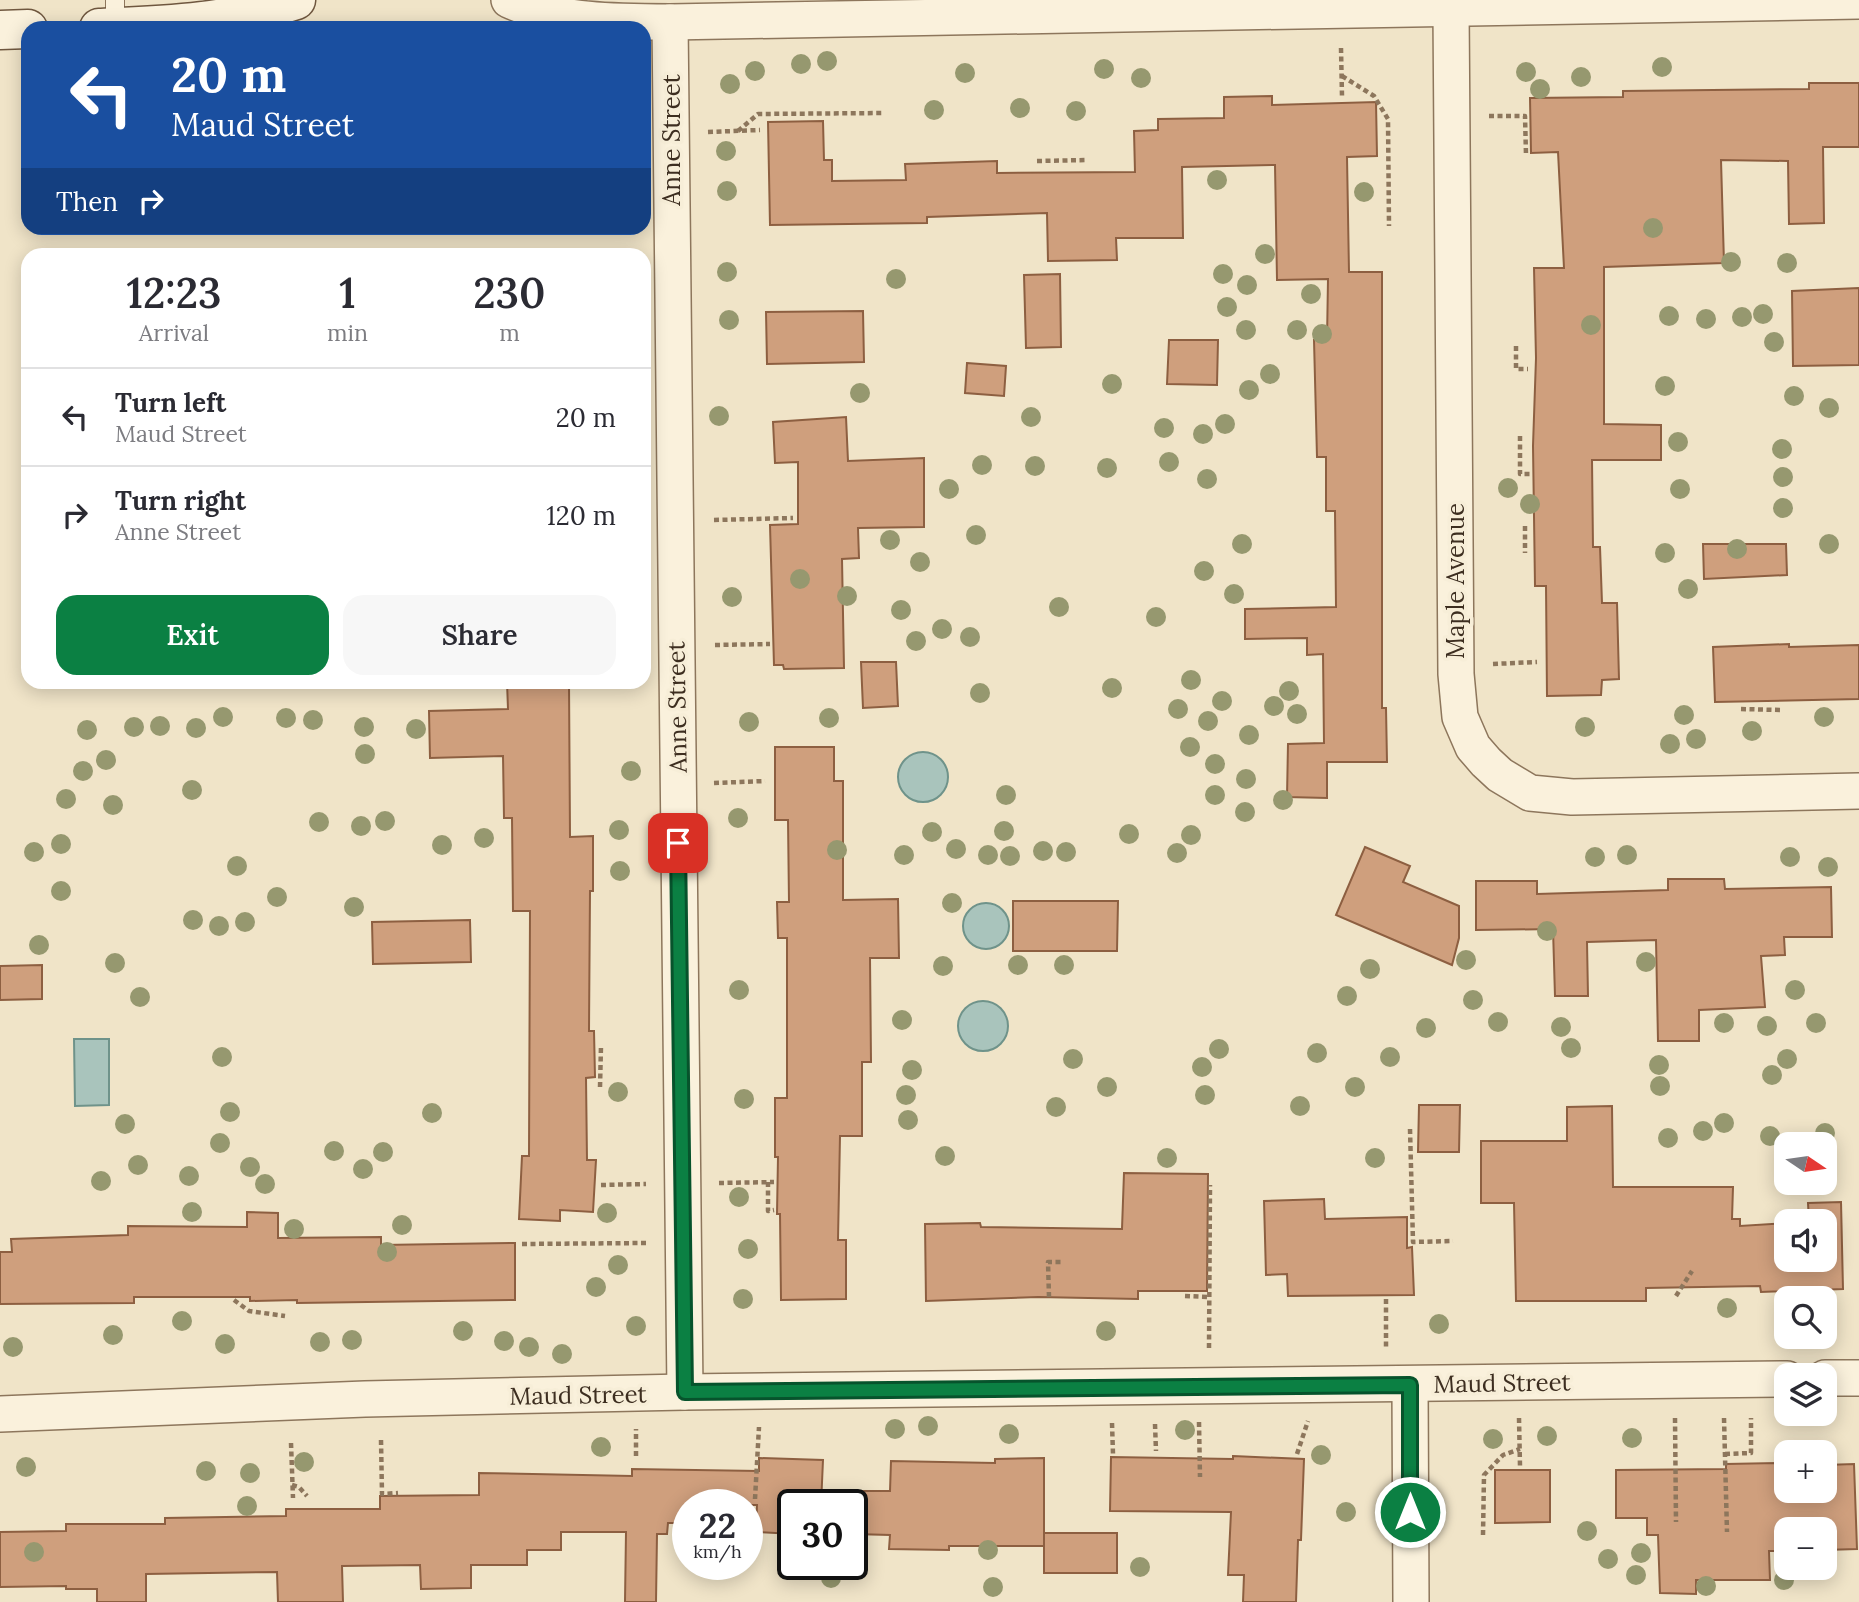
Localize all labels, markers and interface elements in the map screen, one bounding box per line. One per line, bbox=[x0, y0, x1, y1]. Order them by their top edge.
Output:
text: 20 m bbox=[171, 43, 286, 105]
icon: left bbox=[56, 49, 147, 140]
street label: Anne Street bbox=[656, 74, 687, 207]
text: Maud Street bbox=[171, 104, 354, 145]
icon: right bbox=[132, 182, 170, 220]
text: Then bbox=[56, 185, 118, 218]
text: 12:23 bbox=[126, 266, 222, 320]
text: 1 bbox=[339, 266, 356, 320]
text: 230 bbox=[473, 266, 546, 320]
text: Arrival bbox=[139, 318, 209, 347]
text: min bbox=[327, 318, 368, 347]
text: m bbox=[499, 318, 520, 347]
text: Turn left bbox=[115, 386, 226, 419]
icon: left bbox=[56, 398, 94, 436]
text: 20 m bbox=[556, 401, 616, 434]
text: Maud Street bbox=[115, 419, 247, 448]
text: Turn right bbox=[115, 484, 246, 517]
icon: right bbox=[56, 496, 94, 534]
text: 120 m bbox=[546, 499, 616, 532]
street label: Maple Avenue bbox=[1440, 503, 1471, 659]
text: Anne Street bbox=[115, 517, 241, 546]
button: Exit bbox=[56, 595, 329, 675]
button: Share bbox=[343, 595, 616, 675]
street label: Anne Street bbox=[660, 640, 694, 774]
pin bbox=[648, 813, 708, 873]
icon: arrive bbox=[659, 824, 697, 862]
north arrow bbox=[1774, 1132, 1838, 1195]
map controls bbox=[1774, 1132, 1837, 1580]
button: sound bbox=[1774, 1209, 1837, 1272]
button: search bbox=[1774, 1286, 1837, 1349]
button: layers bbox=[1774, 1363, 1837, 1426]
street label: Maud Street bbox=[1433, 1366, 1572, 1400]
street label: Maud Street bbox=[509, 1378, 648, 1412]
button: + bbox=[1774, 1440, 1837, 1503]
position arrow bbox=[1373, 1475, 1447, 1549]
speed limit sign: 30 bbox=[777, 1489, 868, 1580]
text: 22 bbox=[699, 1503, 736, 1548]
button: − bbox=[1774, 1517, 1837, 1580]
text: km/h bbox=[693, 1540, 742, 1563]

